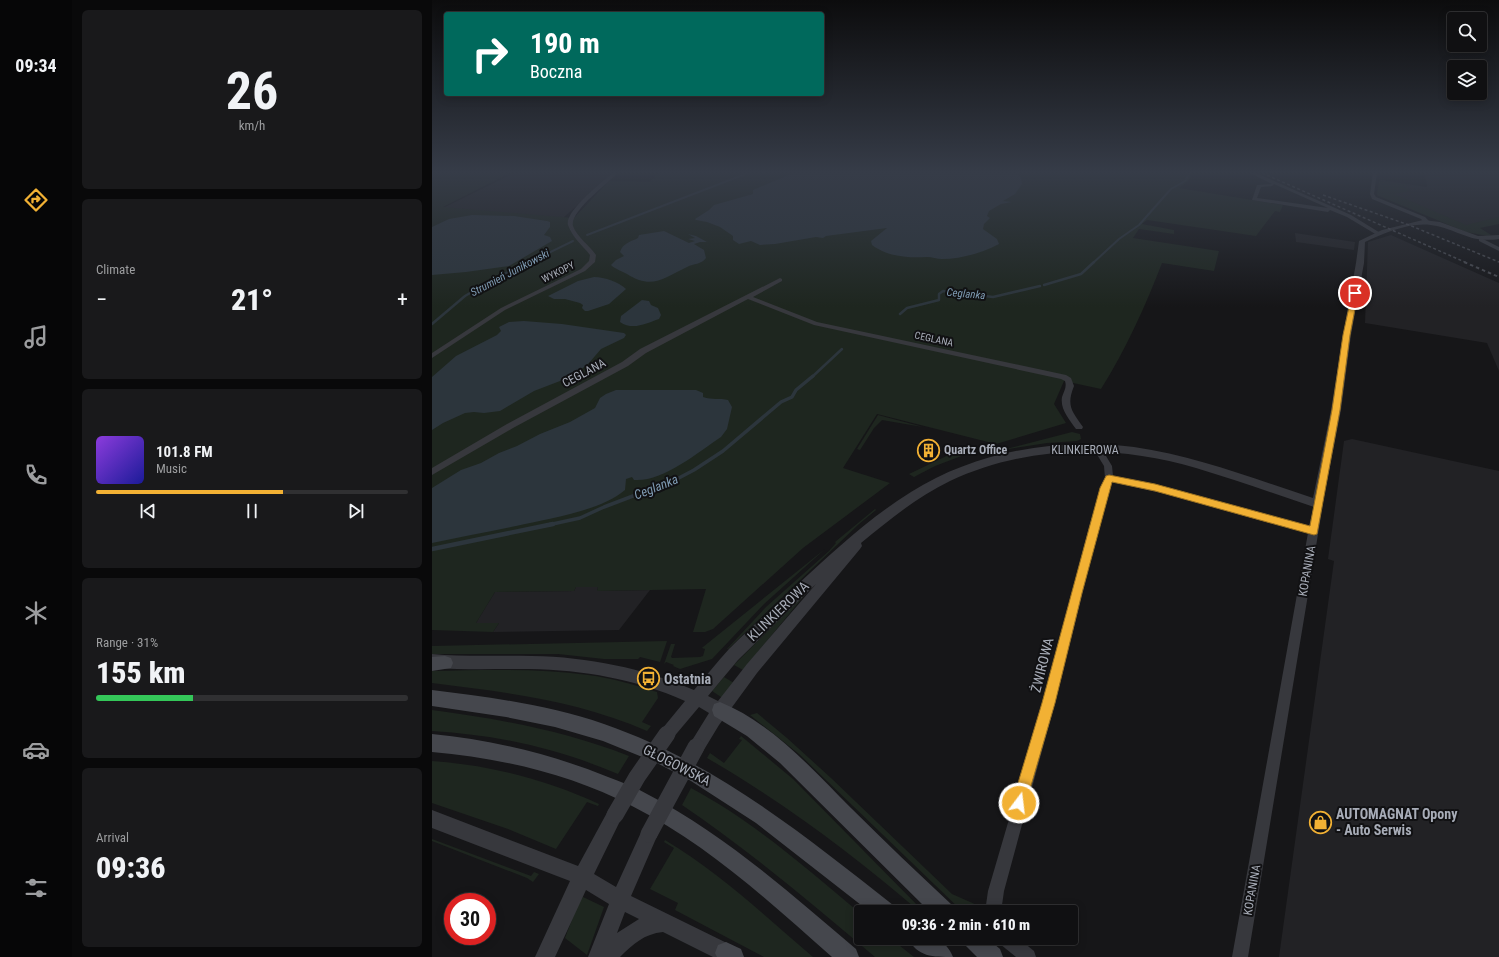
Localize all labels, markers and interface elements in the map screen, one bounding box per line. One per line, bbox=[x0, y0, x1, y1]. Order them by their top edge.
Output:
map controls bbox=[1447, 12, 1487, 100]
button: search bbox=[1447, 12, 1487, 52]
text: 190 m bbox=[530, 27, 600, 60]
icon: right bbox=[464, 28, 516, 80]
text: 09:34 bbox=[15, 55, 57, 76]
button: layers bbox=[1447, 60, 1487, 100]
text: 26 bbox=[226, 61, 278, 122]
text: Boczna bbox=[530, 61, 582, 82]
text: km/h bbox=[239, 118, 265, 133]
icon: directions bbox=[22, 186, 50, 214]
water label: Strumień Junikowski bbox=[468, 246, 552, 299]
street label: WYKOPY bbox=[540, 259, 577, 285]
text: Climate bbox=[96, 262, 135, 277]
pin bbox=[1338, 276, 1372, 310]
text: 21° bbox=[231, 282, 273, 317]
icon: arrive bbox=[1344, 282, 1366, 304]
water label: Ceglanka bbox=[946, 286, 986, 302]
text: − bbox=[96, 287, 107, 312]
text: + bbox=[397, 287, 408, 312]
icon: music bbox=[22, 323, 50, 351]
street label: CEGLANA bbox=[914, 330, 955, 349]
street label: CEGLANA bbox=[560, 356, 608, 390]
building icon: Quartz Office bbox=[915, 437, 941, 463]
text: 101.8 FM bbox=[156, 443, 213, 461]
place label: Quartz Office bbox=[944, 443, 1008, 457]
street label: KLINKIEROWA bbox=[1051, 443, 1119, 457]
icon: phone bbox=[22, 461, 50, 489]
text: Music bbox=[156, 461, 187, 476]
water label: Ceglanka bbox=[632, 471, 680, 503]
icon: previous bbox=[137, 500, 159, 522]
icon: pause bbox=[241, 500, 263, 522]
icon: next bbox=[345, 500, 367, 522]
street label: KOPANINA bbox=[1296, 544, 1318, 597]
street label: KLINKIEROWA bbox=[744, 578, 812, 644]
icon: climate bbox=[22, 599, 50, 627]
text: Range · 31% bbox=[96, 635, 158, 650]
street label: ŻWIROWA bbox=[1027, 636, 1057, 694]
text: 155 km bbox=[96, 655, 185, 690]
bus stop icon: Ostatnia bbox=[636, 666, 662, 692]
place label: Ostatnia bbox=[664, 671, 711, 687]
icon: car bbox=[22, 736, 50, 764]
street label: GŁOGOWSKA bbox=[641, 741, 713, 789]
position arrow bbox=[998, 782, 1040, 824]
place label: AUTOMAGNAT Opony - Auto Serwis bbox=[1336, 806, 1458, 838]
shop icon: AUTOMAGNAT Opony - Auto Serwis bbox=[1308, 809, 1334, 835]
text: Arrival bbox=[96, 830, 129, 845]
text: 09:36 bbox=[96, 850, 165, 885]
street label: KOPANINA bbox=[1241, 863, 1263, 916]
icon: filters bbox=[22, 874, 50, 902]
speed limit sign: 30 bbox=[444, 893, 496, 945]
text: 09:36 · 2 min · 610 m bbox=[902, 916, 1030, 934]

